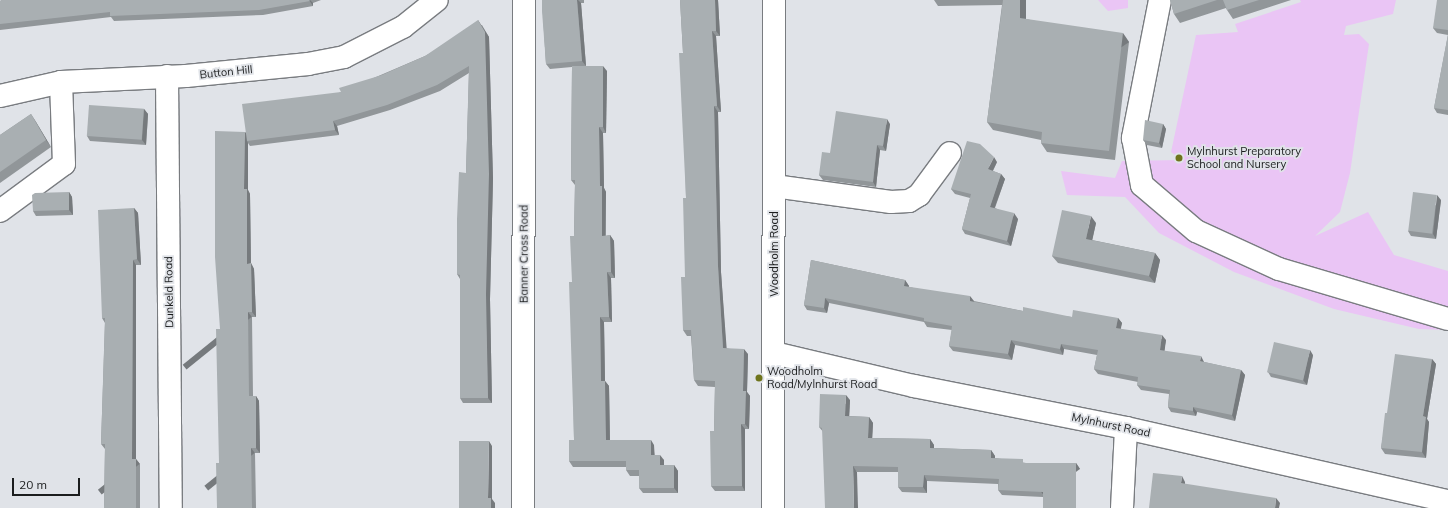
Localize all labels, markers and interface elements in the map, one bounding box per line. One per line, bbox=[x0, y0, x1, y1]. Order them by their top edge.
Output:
street label: Button Hill bbox=[199, 63, 253, 81]
place label: Mylnhurst Preparatory School and Nursery bbox=[1187, 145, 1301, 171]
marker: Mylnhurst Preparatory School and Nursery bbox=[1174, 153, 1184, 163]
street label: Banner Cross Road bbox=[517, 205, 531, 303]
street label: Woodholm Road bbox=[767, 211, 781, 297]
street label: Dunkeld Road bbox=[162, 256, 176, 328]
place label: Woodholm Road/Mylnhurst Road bbox=[767, 365, 877, 391]
marker: Woodholm Road/Mylnhurst Road bbox=[754, 373, 764, 383]
street label: Mylnhurst Road bbox=[1070, 410, 1152, 440]
scale bar bbox=[14, 470, 82, 496]
text: 20 m bbox=[19, 477, 47, 492]

